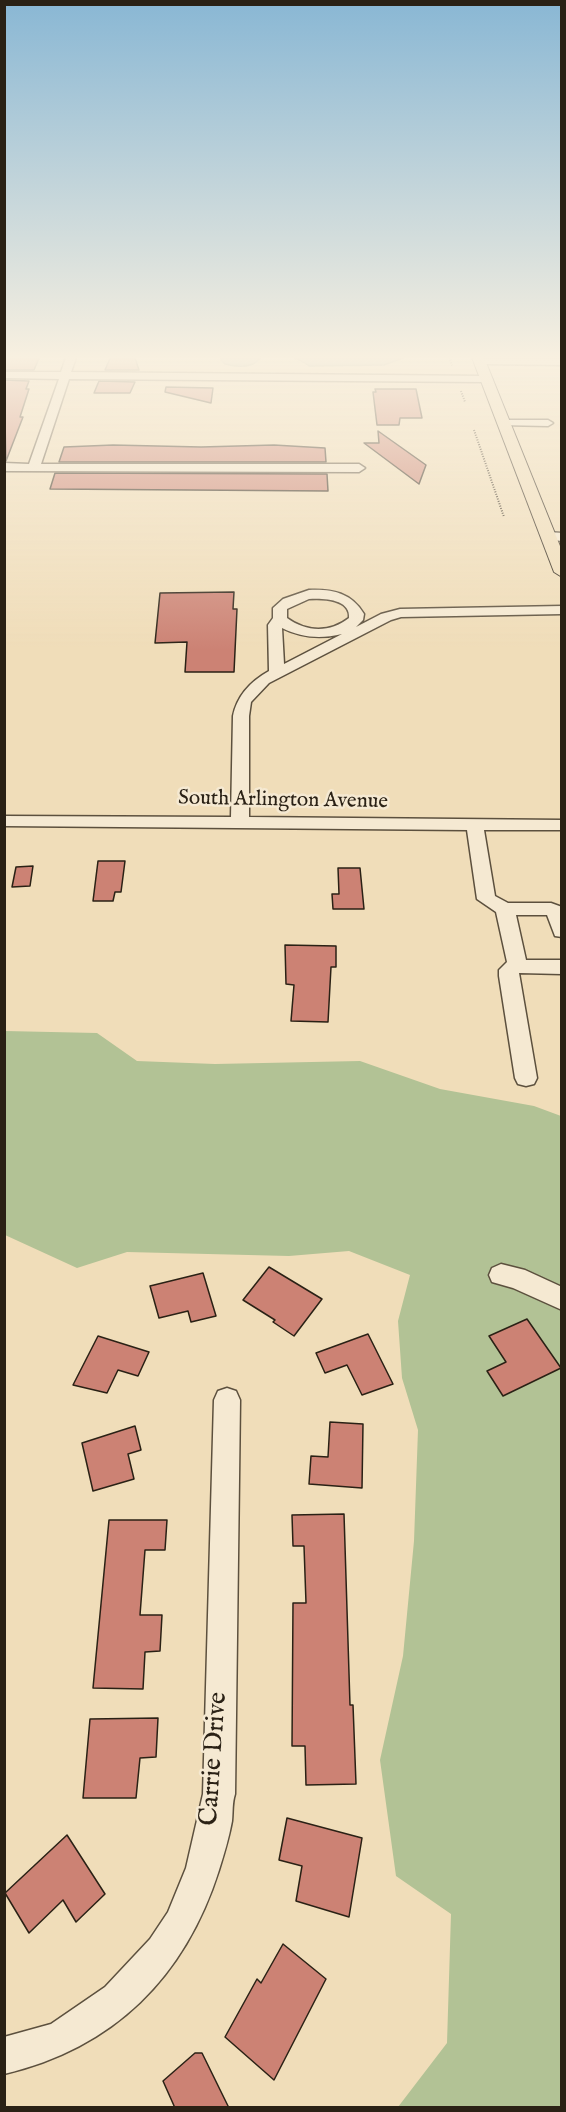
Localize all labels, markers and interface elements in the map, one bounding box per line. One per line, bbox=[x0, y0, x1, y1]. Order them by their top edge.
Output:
street label: South Arlington Avenue bbox=[178, 787, 388, 815]
street label: Carrie Drive bbox=[195, 1691, 235, 1827]

